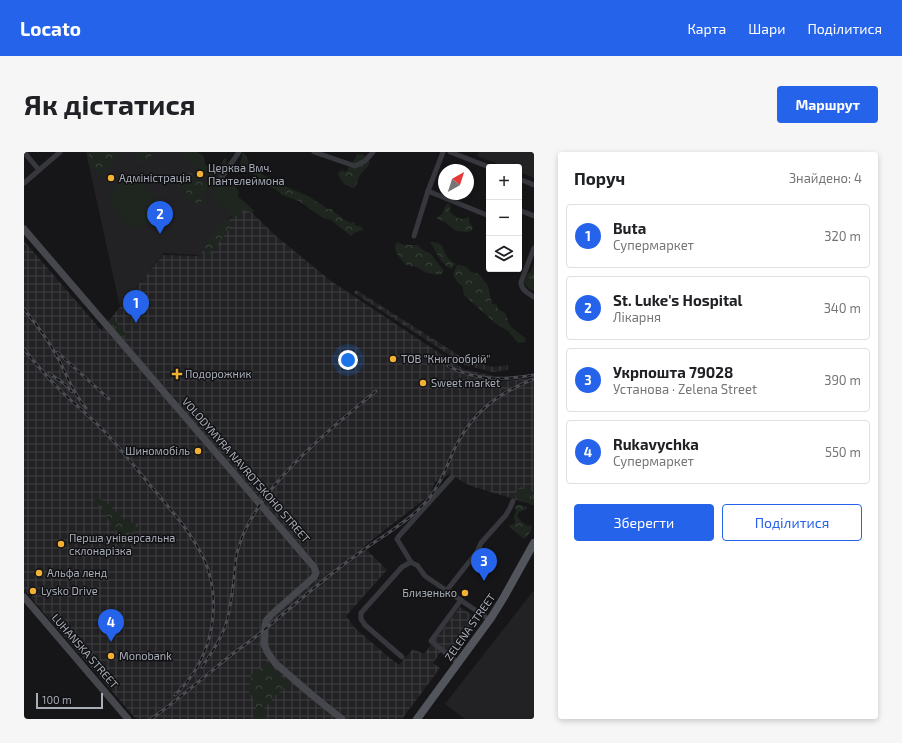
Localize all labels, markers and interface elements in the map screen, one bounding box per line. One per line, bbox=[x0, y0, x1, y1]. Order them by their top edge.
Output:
text: Locato bbox=[20, 17, 81, 40]
text: Карта bbox=[687, 20, 726, 37]
text: Шари bbox=[748, 20, 785, 37]
text: Поділитися bbox=[807, 20, 882, 37]
button: Маршрут bbox=[777, 86, 878, 123]
text: Як дістатися bbox=[24, 87, 196, 121]
place label: Церква Вмч. Пантелеймона bbox=[208, 161, 285, 187]
north arrow bbox=[438, 164, 474, 200]
map controls bbox=[486, 164, 522, 272]
button: + bbox=[486, 164, 522, 200]
text: Поруч bbox=[574, 168, 625, 188]
marker: Церква Вмч. Пантелеймона bbox=[195, 169, 205, 179]
text: Знайдено: 4 bbox=[789, 170, 862, 186]
place label: Адміністрація bbox=[119, 171, 191, 184]
marker: Адміністрація bbox=[106, 173, 116, 183]
button: − bbox=[486, 200, 522, 236]
pin: 2 bbox=[147, 201, 173, 234]
text: Buta bbox=[613, 219, 646, 237]
text: 1 bbox=[585, 228, 591, 244]
text: 320 m bbox=[824, 228, 861, 244]
button: layers bbox=[486, 236, 522, 272]
text: Супермаркет bbox=[613, 237, 694, 253]
pin: 1 bbox=[123, 290, 149, 323]
text: St. Luke's Hospital bbox=[613, 291, 743, 309]
text: 2 bbox=[584, 300, 592, 316]
text: 340 m bbox=[824, 300, 861, 316]
text: Лікарня bbox=[613, 309, 661, 325]
your location bbox=[338, 350, 358, 370]
place label: ТОВ "Книгообрiй" bbox=[401, 352, 490, 365]
marker: ТОВ "Книгообрiй" bbox=[388, 354, 398, 364]
text: Укрпошта 79028 bbox=[613, 363, 733, 381]
place label: Подорожник bbox=[185, 367, 251, 380]
marker: Подорожник bbox=[172, 369, 182, 379]
text: 3 bbox=[584, 372, 592, 388]
text: 390 m bbox=[824, 372, 861, 388]
place label: Sweet market bbox=[431, 376, 500, 389]
marker: Sweet market bbox=[418, 378, 428, 388]
text: Установа · Zelena Street bbox=[613, 381, 757, 397]
street label: VOLODYMYRA NAVROTSKOHO STREET bbox=[180, 394, 313, 545]
text: Rukavychka bbox=[613, 435, 699, 453]
place label: Шиномобіль bbox=[125, 444, 190, 457]
text: 4 bbox=[584, 444, 592, 460]
text: 550 m bbox=[825, 444, 861, 460]
marker: Шиномобіль bbox=[193, 446, 203, 456]
text: Супермаркет bbox=[613, 453, 694, 469]
button: Зберегти bbox=[574, 504, 714, 541]
button: Поділитися bbox=[722, 504, 862, 541]
place label: Перша універсальна склонарізка bbox=[69, 531, 175, 557]
marker: Перша універсальна склонарізка bbox=[56, 539, 66, 549]
pin: 3 bbox=[471, 548, 497, 581]
place label: Альфа ленд bbox=[47, 566, 108, 579]
marker: Альфа ленд bbox=[34, 568, 44, 578]
place label: Lysko Drive bbox=[41, 584, 98, 597]
marker: Lysko Drive bbox=[28, 586, 38, 596]
place label: Близенько bbox=[402, 586, 457, 599]
marker: Близенько bbox=[460, 588, 470, 598]
street label: ZELENA STREET bbox=[442, 590, 498, 663]
pin: 4 bbox=[98, 609, 124, 642]
street label: LUHANSKA STREET bbox=[49, 611, 122, 691]
place label: Monobank bbox=[119, 649, 172, 662]
marker: Monobank bbox=[106, 651, 116, 661]
scale bar bbox=[36, 691, 103, 710]
text: 100 m bbox=[42, 693, 72, 706]

